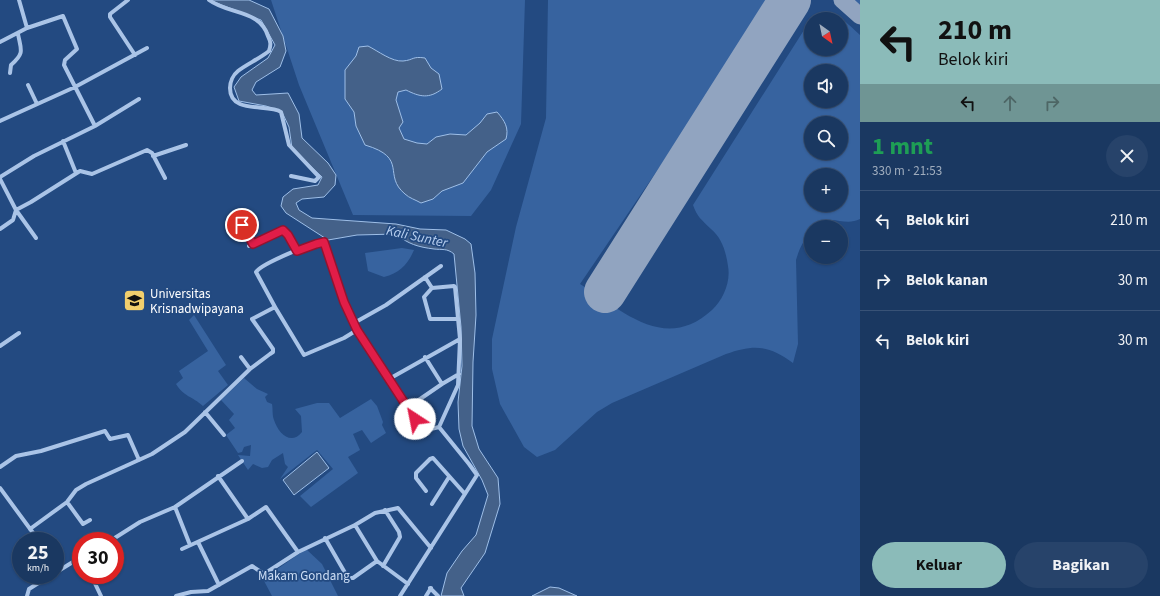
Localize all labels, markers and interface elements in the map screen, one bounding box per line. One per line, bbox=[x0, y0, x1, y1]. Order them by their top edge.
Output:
text: 210 m bbox=[938, 10, 1012, 50]
north arrow bbox=[804, 12, 848, 56]
map controls bbox=[804, 12, 848, 264]
icon: left bbox=[872, 16, 924, 68]
text: Belok kiri bbox=[938, 47, 1008, 72]
button: sound bbox=[804, 64, 848, 108]
icon: left bbox=[957, 92, 979, 114]
icon: ahead bbox=[999, 92, 1021, 114]
icon: right bbox=[1041, 92, 1063, 114]
button: search bbox=[804, 116, 848, 160]
text: 1 mnt bbox=[872, 129, 933, 164]
button: close bbox=[1106, 135, 1148, 177]
text: 330 m · 21:53 bbox=[872, 162, 942, 180]
button: + bbox=[804, 168, 848, 212]
pin bbox=[225, 208, 259, 242]
icon: left bbox=[872, 210, 894, 232]
text: Belok kiri bbox=[906, 210, 969, 231]
text: 210 m bbox=[1110, 210, 1148, 231]
icon: arrive bbox=[231, 214, 253, 236]
button: − bbox=[804, 220, 848, 264]
water label: Kali Sunter bbox=[384, 221, 451, 253]
icon: right bbox=[872, 270, 894, 292]
text: Belok kanan bbox=[906, 270, 988, 291]
text: 30 m bbox=[1118, 270, 1148, 291]
place label: Universitas Krisnadwipayana bbox=[150, 285, 244, 318]
school or university icon: Universitas Krisnadwipayana bbox=[121, 287, 147, 313]
icon: left bbox=[872, 330, 894, 352]
text: Belok kiri bbox=[906, 330, 969, 351]
text: 30 m bbox=[1118, 330, 1148, 351]
position arrow bbox=[394, 398, 436, 440]
speed limit sign: 30 bbox=[72, 532, 124, 584]
text: 25 bbox=[27, 539, 49, 567]
button: Keluar bbox=[872, 542, 1006, 588]
button: Bagikan bbox=[1014, 542, 1148, 588]
text: km/h bbox=[27, 561, 49, 575]
park label: Makam Gondang bbox=[258, 567, 350, 585]

